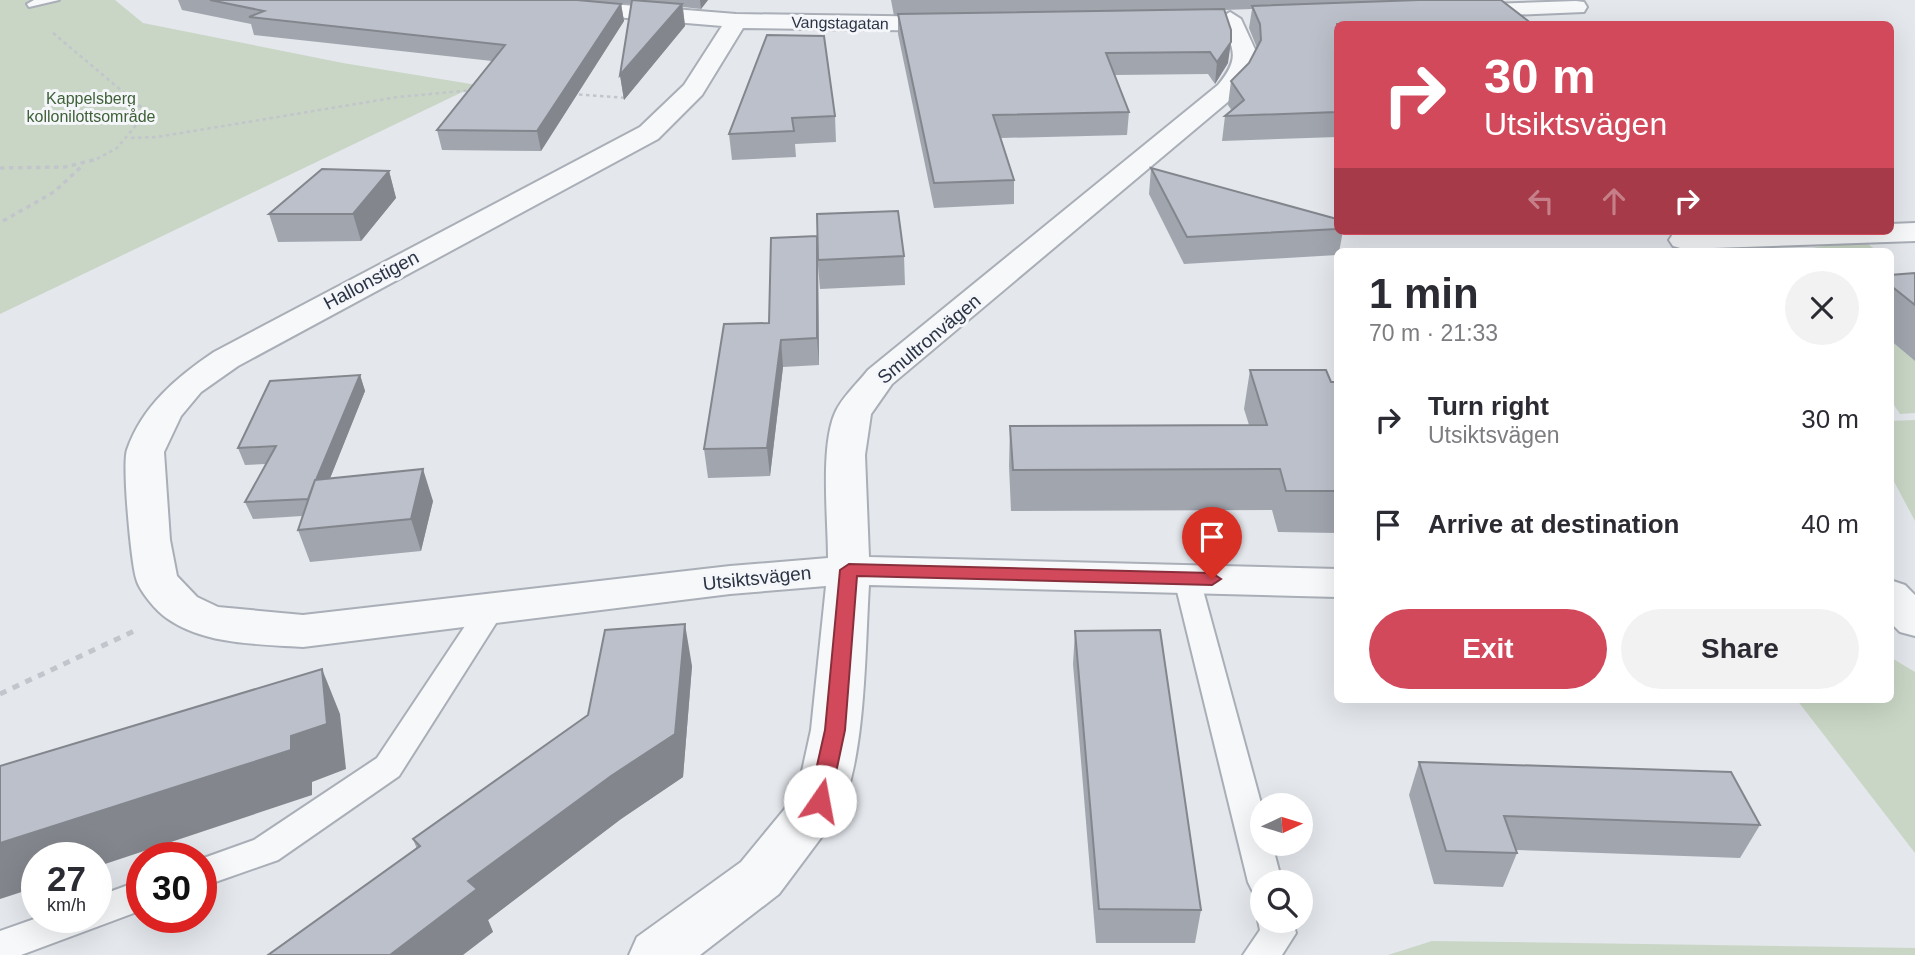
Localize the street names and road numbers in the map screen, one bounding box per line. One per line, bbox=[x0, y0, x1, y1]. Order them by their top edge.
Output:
street label: Vangstagatan bbox=[791, 14, 889, 32]
street label: Hallonstigen bbox=[320, 246, 422, 314]
street label: Smultronvägen bbox=[873, 290, 985, 388]
street label: Utsiktsvägen bbox=[702, 562, 812, 594]

